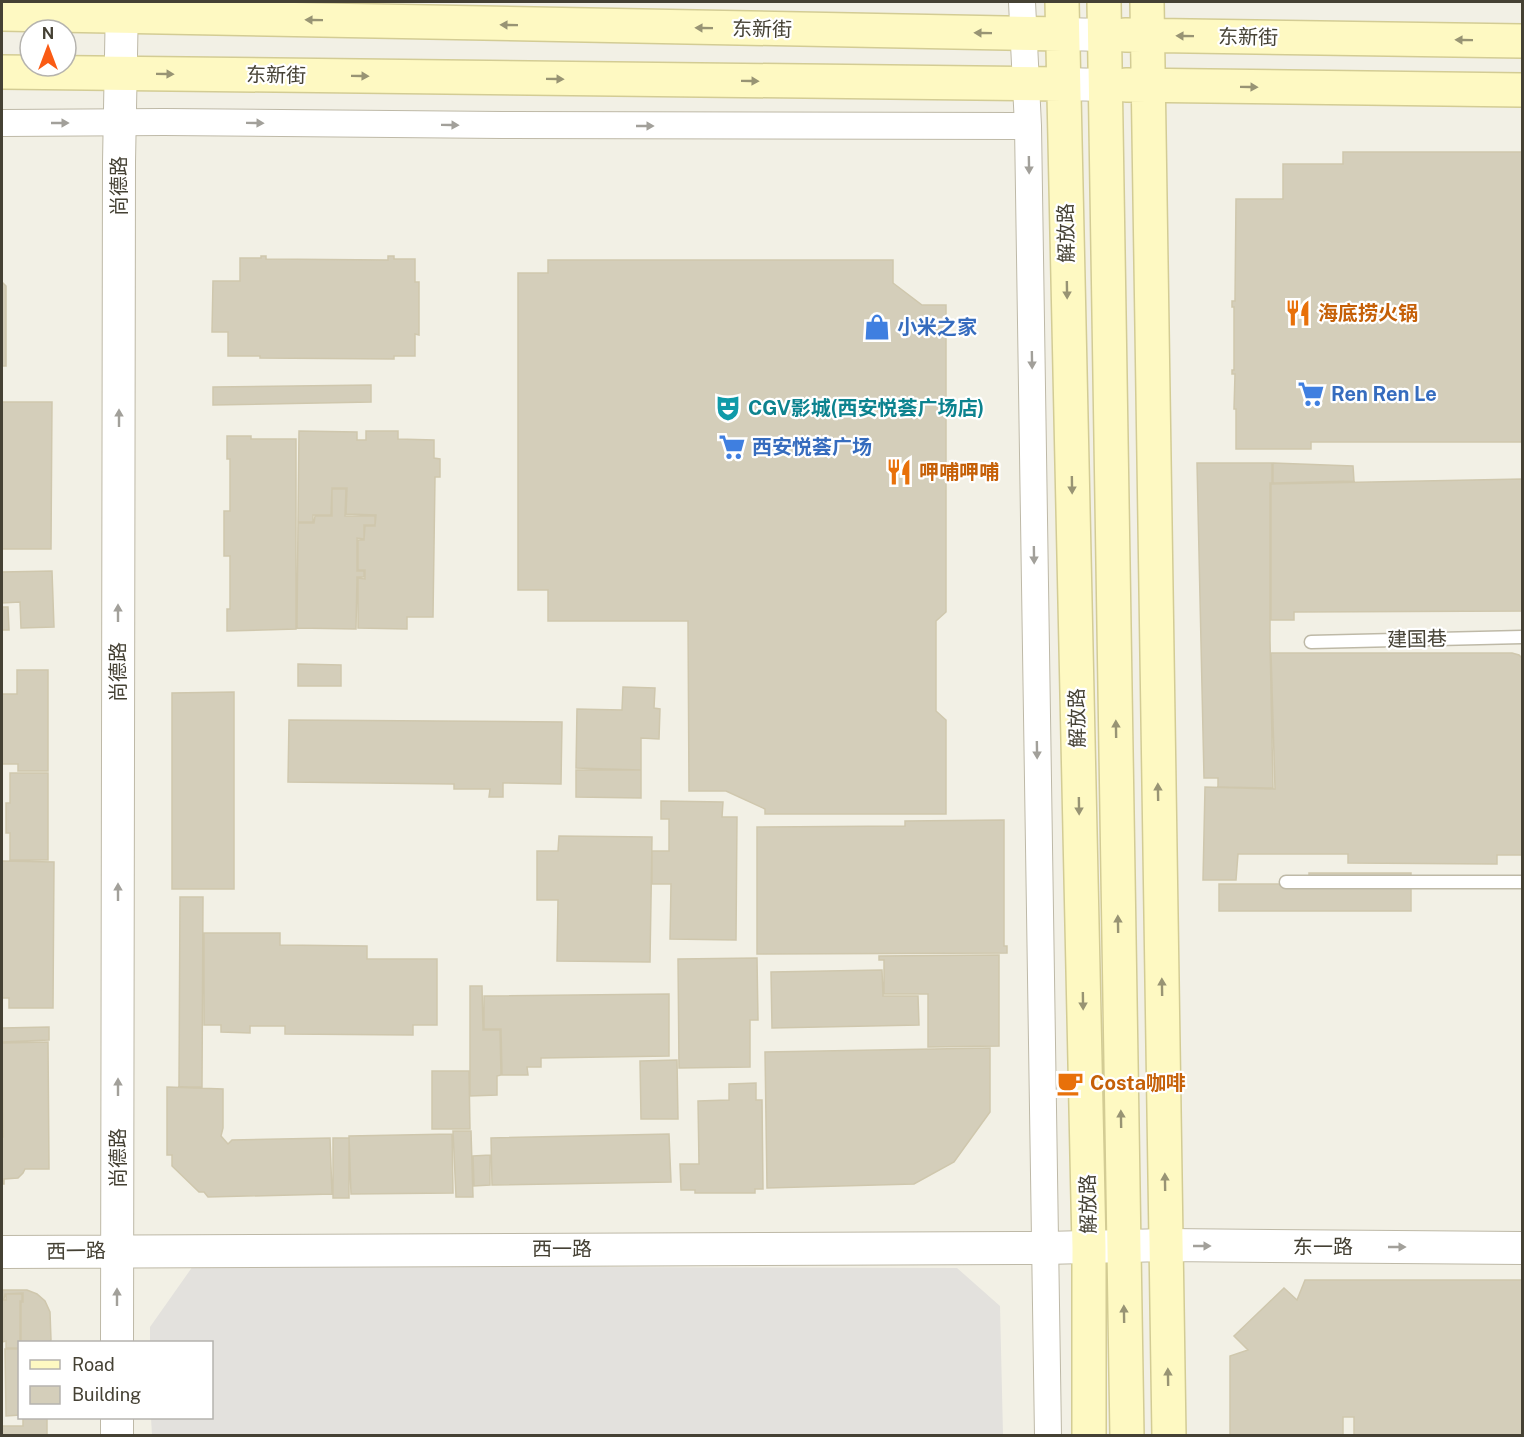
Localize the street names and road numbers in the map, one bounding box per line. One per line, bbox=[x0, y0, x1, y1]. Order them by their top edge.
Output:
street label: 东新街 bbox=[732, 16, 792, 42]
street label: 东新街 bbox=[1218, 24, 1278, 50]
street label: 东新街 bbox=[246, 62, 306, 88]
street label: 尚德路 bbox=[107, 156, 131, 216]
street label: 解放路 bbox=[1053, 203, 1079, 263]
street label: 建国巷 bbox=[1387, 626, 1447, 652]
street label: 尚德路 bbox=[106, 642, 130, 702]
street label: 解放路 bbox=[1064, 688, 1090, 748]
street label: 尚德路 bbox=[106, 1128, 130, 1188]
street label: 解放路 bbox=[1075, 1174, 1101, 1234]
street label: 东一路 bbox=[1293, 1235, 1353, 1259]
street label: 西一路 bbox=[532, 1237, 592, 1261]
street label: 西一路 bbox=[46, 1238, 106, 1264]

